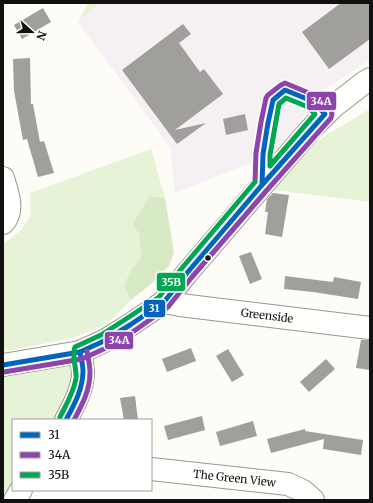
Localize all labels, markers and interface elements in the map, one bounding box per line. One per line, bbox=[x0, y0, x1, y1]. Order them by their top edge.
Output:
north arrow bbox=[12, 12, 52, 52]
text: N bbox=[33, 29, 49, 42]
line badge: 34A bbox=[306, 91, 337, 111]
text: 34A bbox=[311, 94, 332, 108]
unlabelled marker bbox=[203, 253, 213, 263]
line badge: 35B bbox=[156, 272, 186, 292]
text: 35B bbox=[161, 275, 181, 289]
line badge: 31 bbox=[143, 299, 166, 318]
text: 31 bbox=[149, 301, 159, 315]
street label: Greenside bbox=[240, 305, 294, 326]
line badge: 34A bbox=[104, 331, 134, 350]
text: 34A bbox=[109, 333, 130, 347]
legend bbox=[12, 419, 152, 491]
text: 31 bbox=[48, 427, 60, 442]
text: 34A bbox=[48, 447, 71, 462]
text: 35B bbox=[48, 467, 69, 482]
street label: The Green View bbox=[192, 467, 277, 490]

